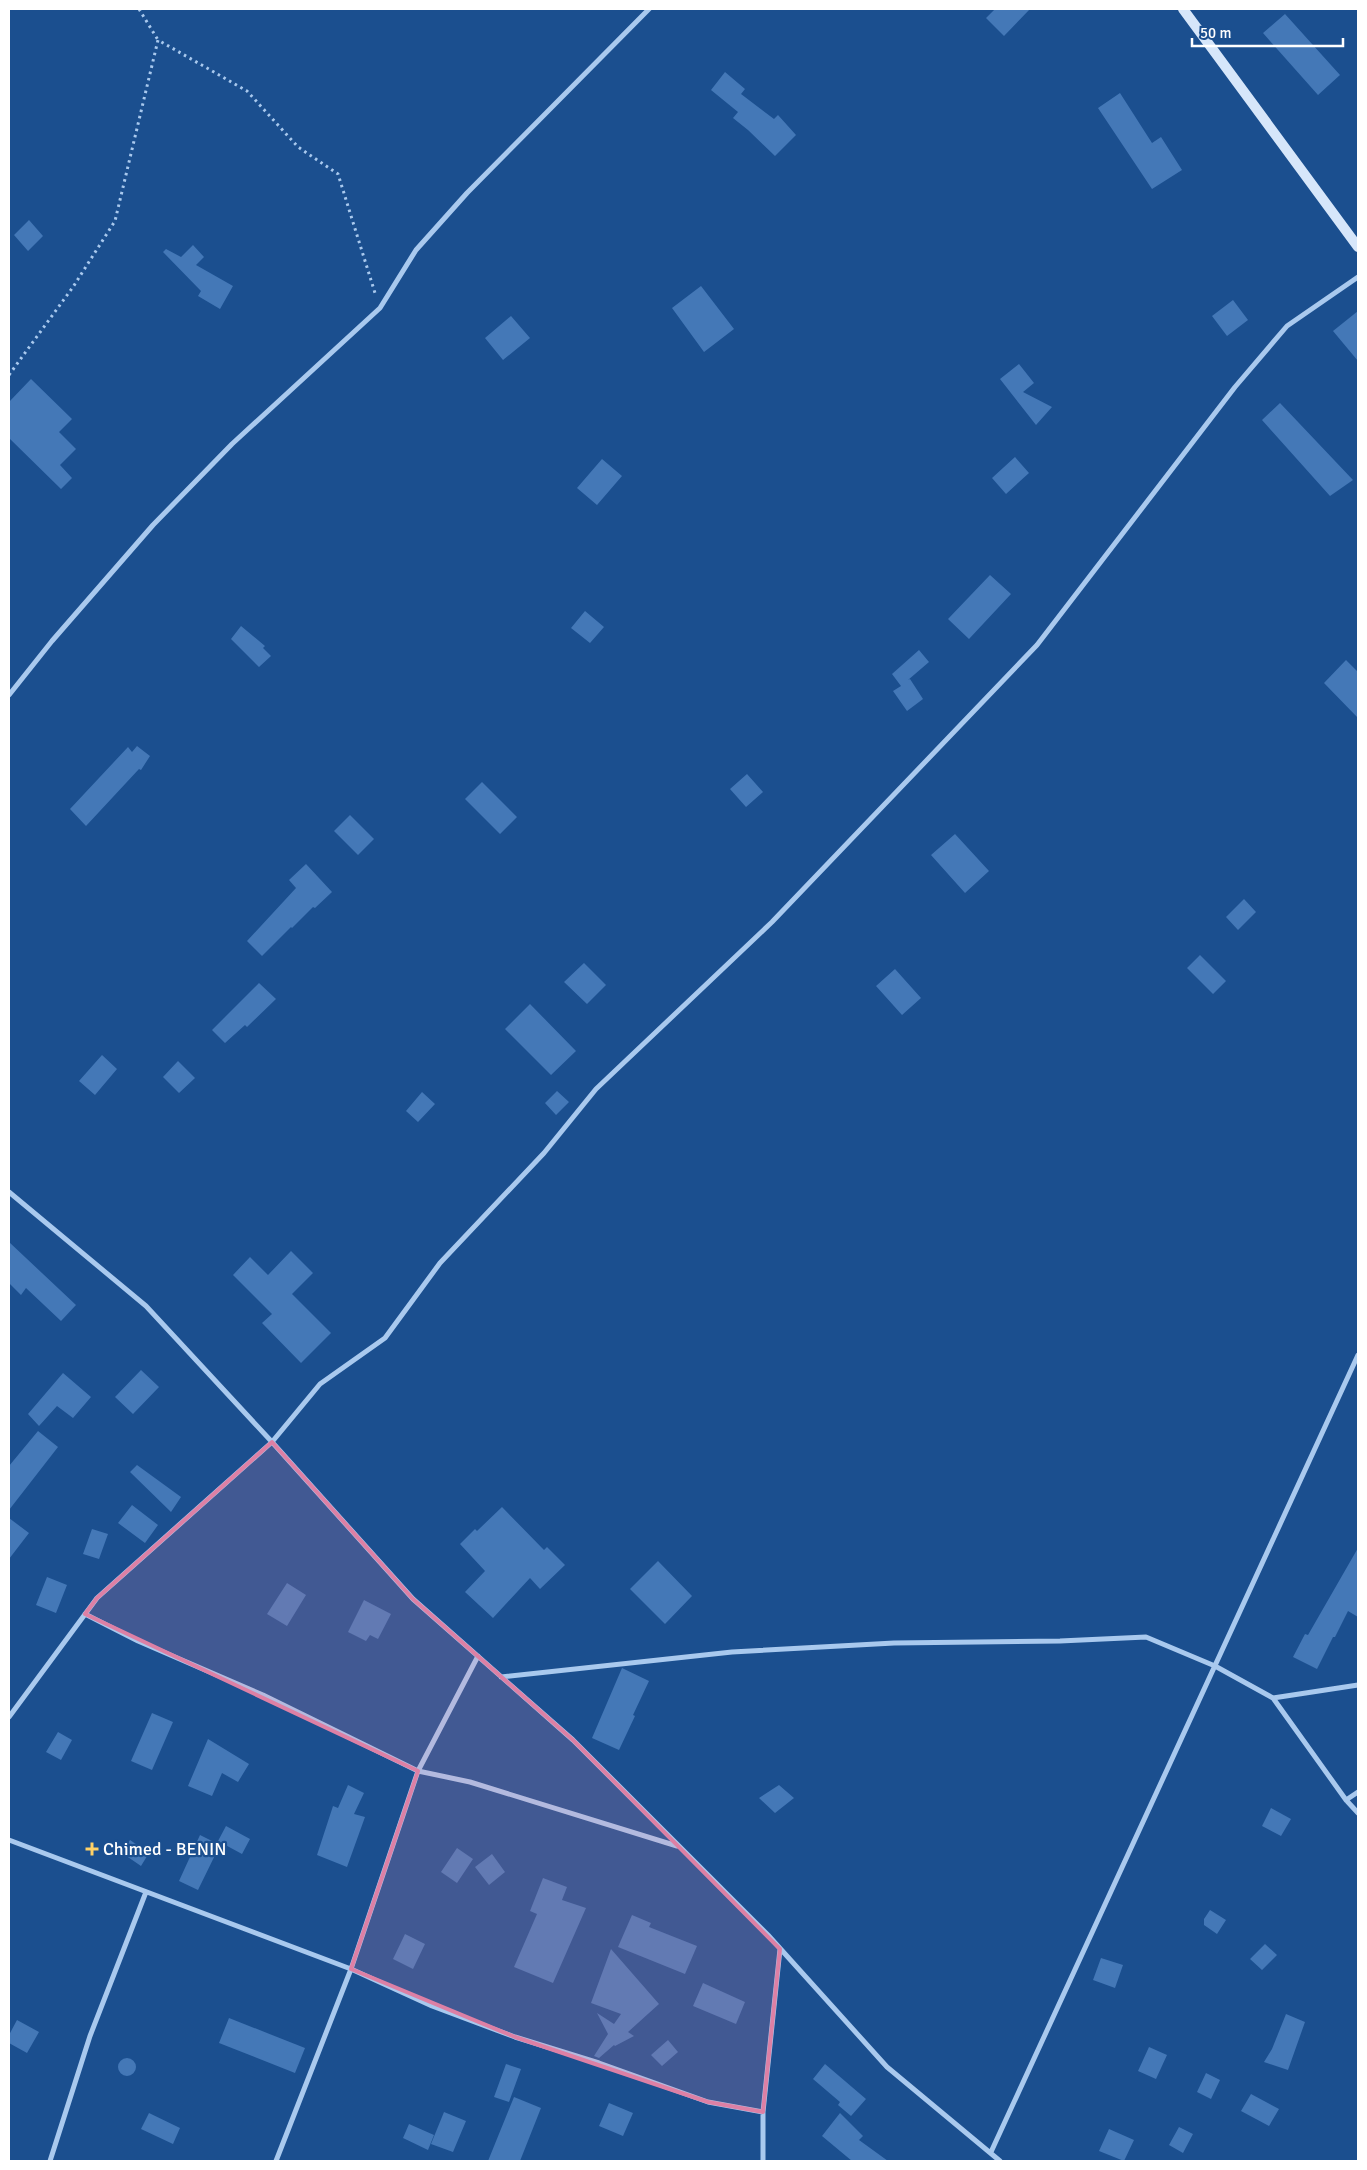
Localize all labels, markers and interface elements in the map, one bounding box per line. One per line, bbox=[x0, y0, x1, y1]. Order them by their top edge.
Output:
scale bar bbox=[1192, 15, 1343, 47]
text: 50 m bbox=[1200, 24, 1231, 42]
place label: Chimed - BENIN bbox=[103, 1838, 226, 1860]
marker: Chimed - BENIN bbox=[85, 1842, 99, 1856]

